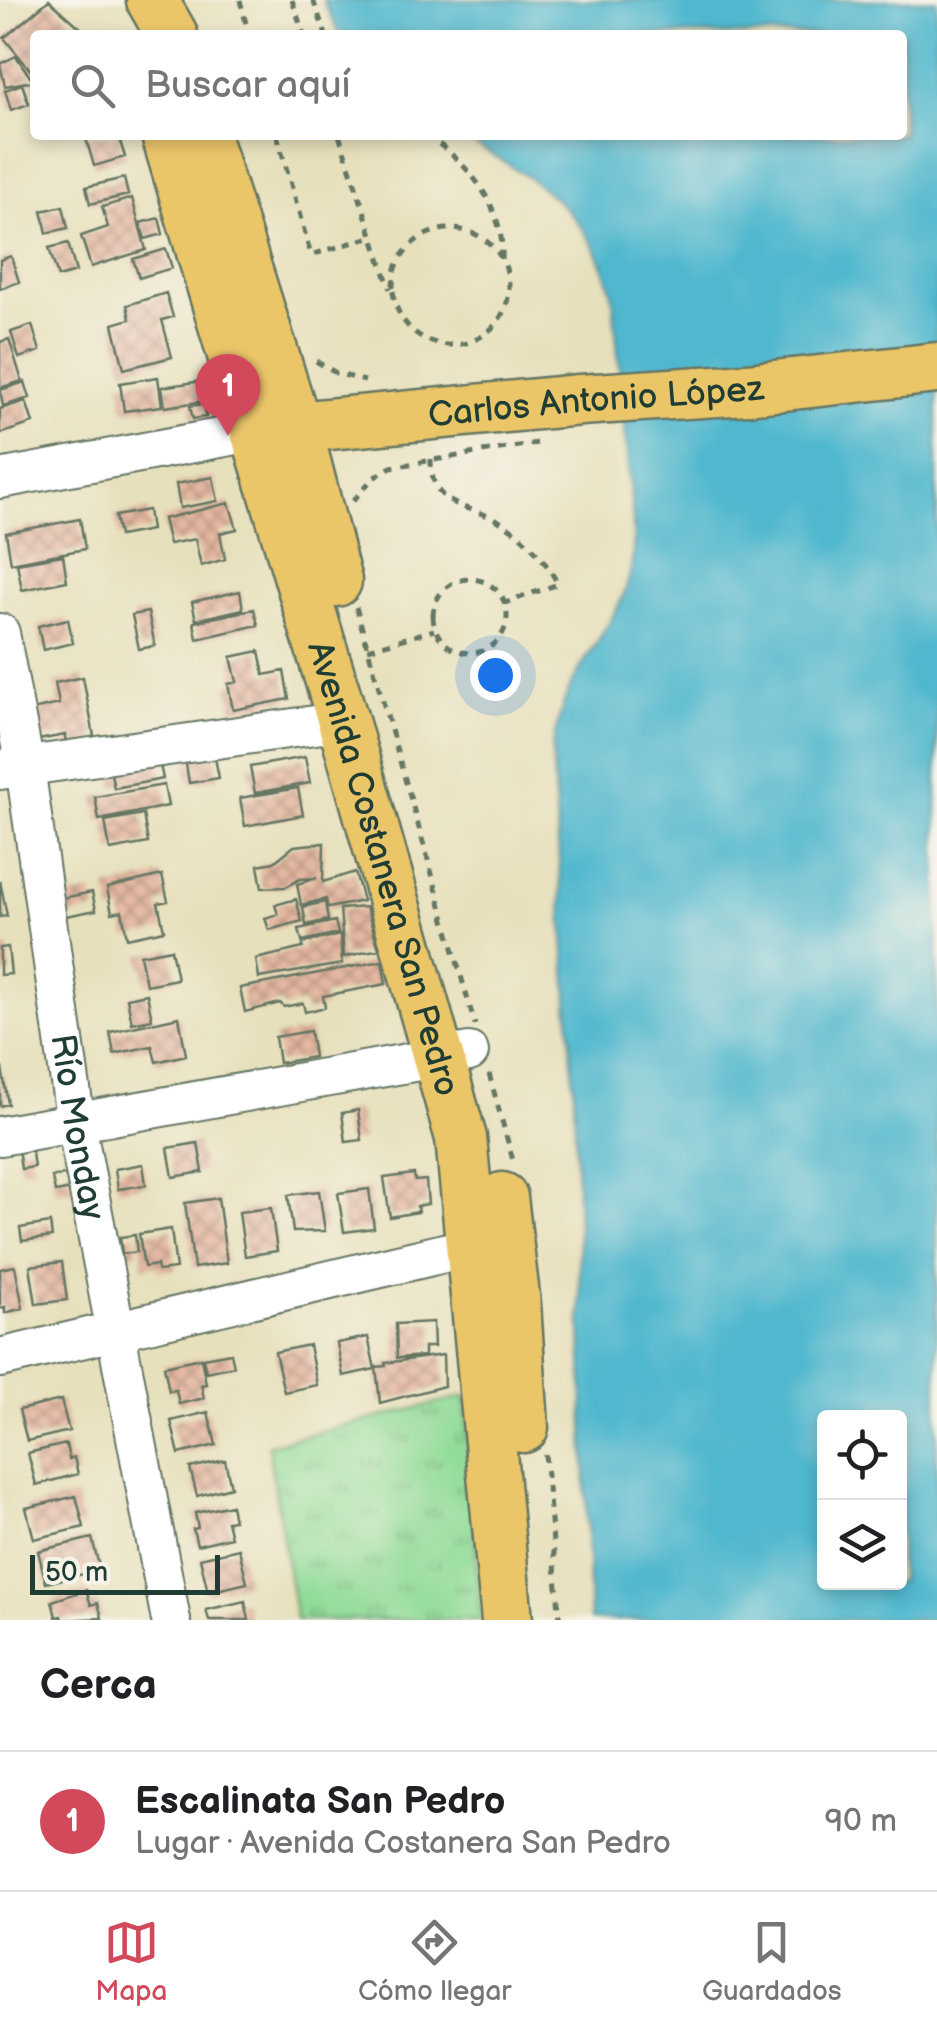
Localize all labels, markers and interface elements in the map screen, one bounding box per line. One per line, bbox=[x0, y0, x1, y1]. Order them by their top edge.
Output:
search box bbox=[30, 30, 907, 140]
icon: search bbox=[65, 58, 120, 113]
text: Buscar aquí bbox=[145, 63, 351, 108]
pin: 1 bbox=[196, 354, 260, 436]
street label: Carlos Antonio López bbox=[426, 367, 767, 437]
street label: Avenida Costanera San Pedro bbox=[297, 636, 468, 1101]
your location bbox=[470, 650, 521, 701]
street label: Río Monday bbox=[40, 1031, 114, 1224]
map controls bbox=[817, 1410, 907, 1590]
button: locate bbox=[817, 1410, 907, 1500]
button: layers bbox=[817, 1500, 907, 1590]
scale bar bbox=[30, 1550, 220, 1594]
text: 50 m bbox=[45, 1556, 108, 1589]
text: Cerca bbox=[40, 1660, 157, 1711]
text: Escalinata San Pedro bbox=[135, 1779, 505, 1824]
text: 1 bbox=[66, 1802, 79, 1841]
text: 90 m bbox=[825, 1802, 897, 1841]
text: Lugar · Avenida Costanera San Pedro bbox=[135, 1824, 671, 1863]
tab: Mapa bbox=[95, 1915, 167, 2008]
tab: Cómo llegar bbox=[358, 1915, 511, 2008]
tab: Guardados bbox=[702, 1915, 842, 2008]

